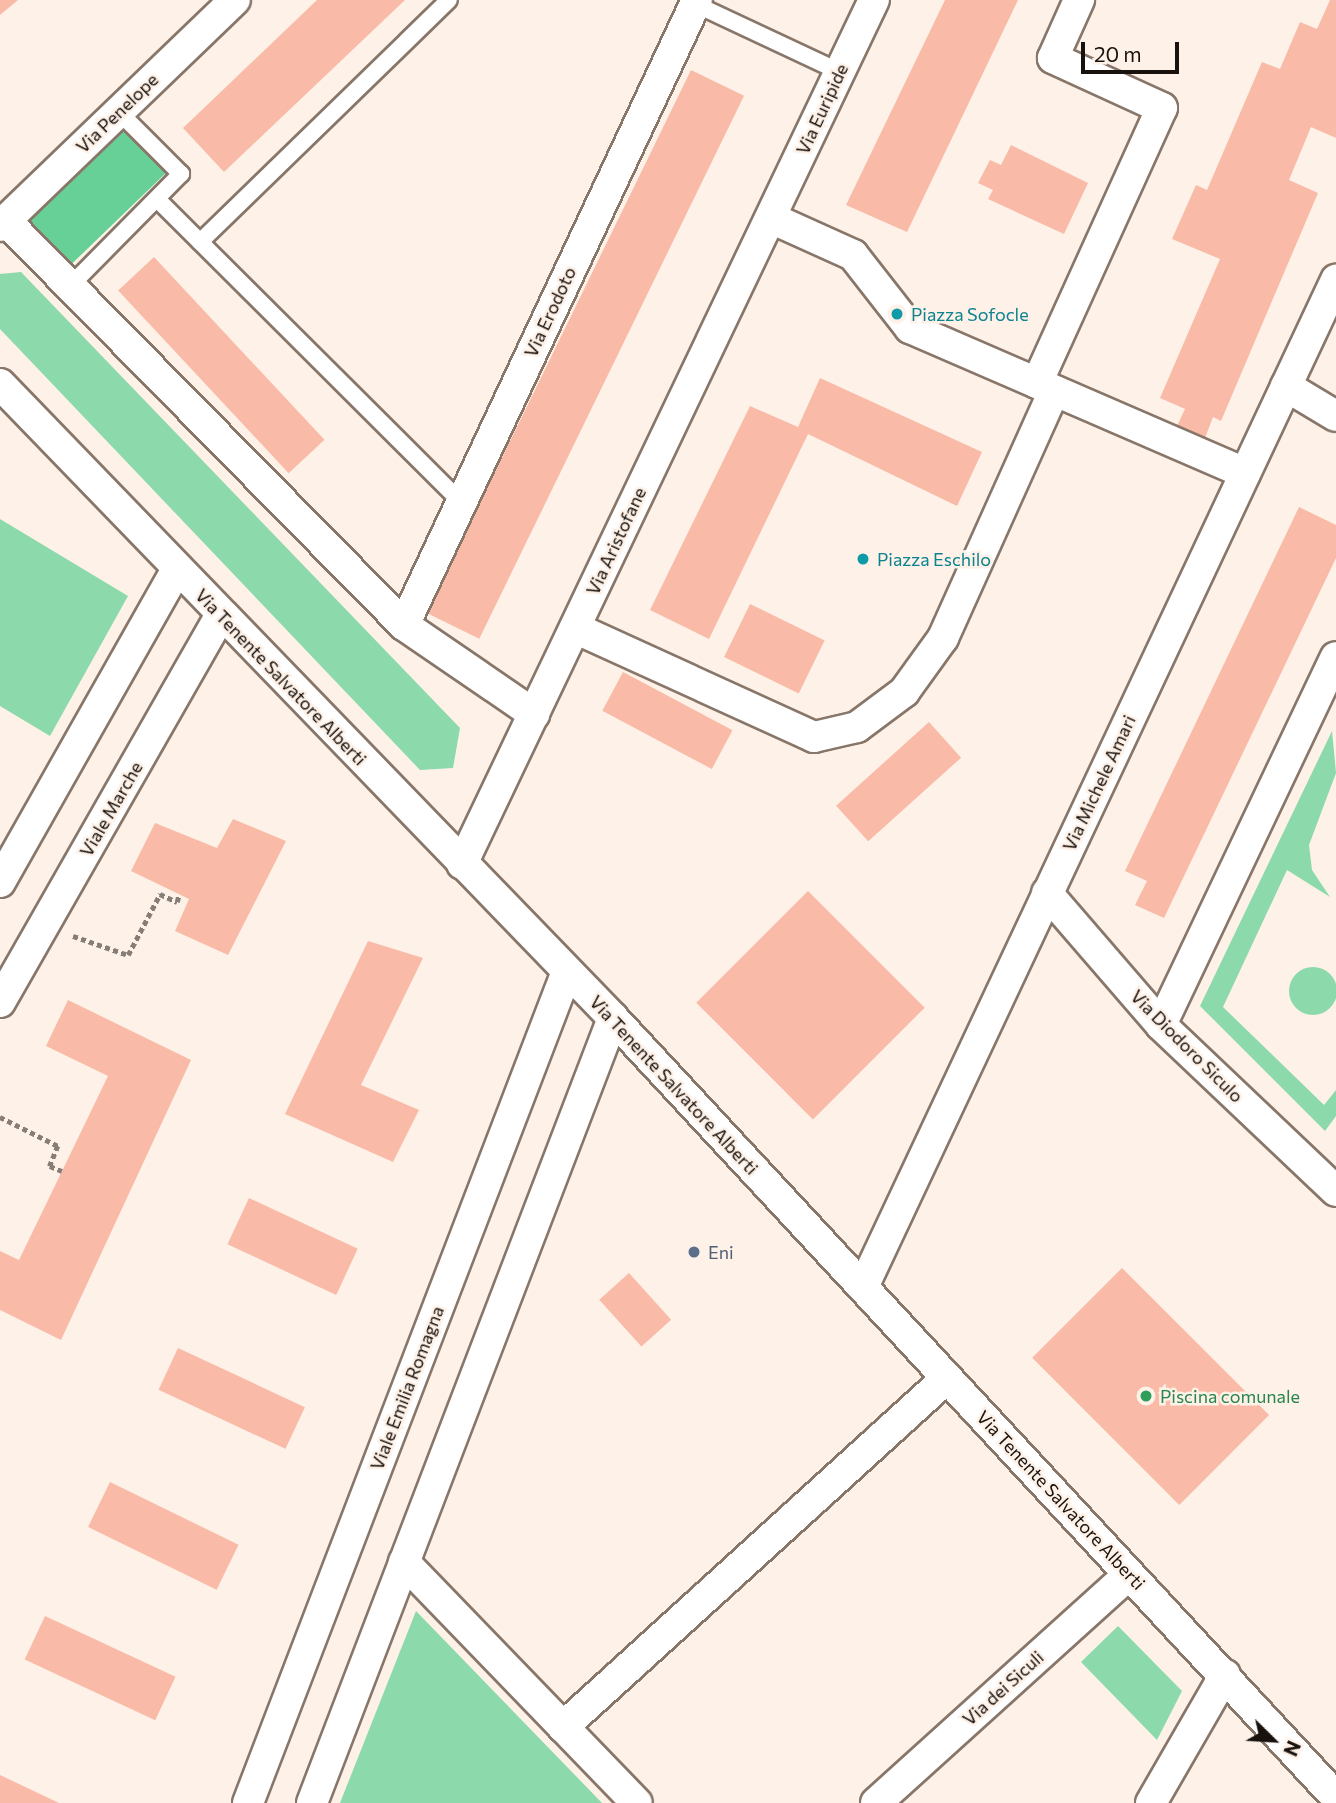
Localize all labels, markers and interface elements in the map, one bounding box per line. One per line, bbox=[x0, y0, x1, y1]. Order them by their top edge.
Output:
scale bar bbox=[1084, 28, 1182, 72]
text: 20 m bbox=[1094, 41, 1142, 66]
street label: Via Euripide bbox=[792, 60, 852, 158]
street label: Via Penelope bbox=[72, 69, 162, 157]
street label: Via Erodoto bbox=[520, 263, 580, 361]
place label: Piazza Sofocle bbox=[911, 303, 1029, 325]
marker: Piazza Sofocle bbox=[889, 306, 905, 322]
street label: Via Aristofane bbox=[582, 484, 650, 598]
place label: Piazza Eschilo bbox=[877, 548, 991, 570]
marker: Piazza Eschilo bbox=[855, 551, 871, 567]
street label: Via Tenente Salvatore Alberti bbox=[191, 584, 371, 770]
street label: Via Michele Amari bbox=[1058, 712, 1140, 854]
street label: Viale Marche bbox=[75, 758, 147, 860]
street label: Via Diodoro Siculo bbox=[1126, 985, 1248, 1107]
street label: Via Tenente Salvatore Alberti bbox=[585, 991, 763, 1179]
place label: Eni bbox=[708, 1241, 734, 1263]
marker: Eni bbox=[686, 1244, 702, 1260]
street label: Viale Emilia Romagna bbox=[366, 1303, 448, 1473]
place label: Piscina comunale bbox=[1160, 1385, 1300, 1407]
marker: Piscina comunale bbox=[1138, 1388, 1154, 1404]
street label: Via Tenente Salvatore Alberti bbox=[972, 1406, 1150, 1594]
street label: Via dei Siculi bbox=[958, 1646, 1048, 1730]
north arrow bbox=[1238, 1705, 1308, 1775]
text: N bbox=[1279, 1738, 1306, 1760]

